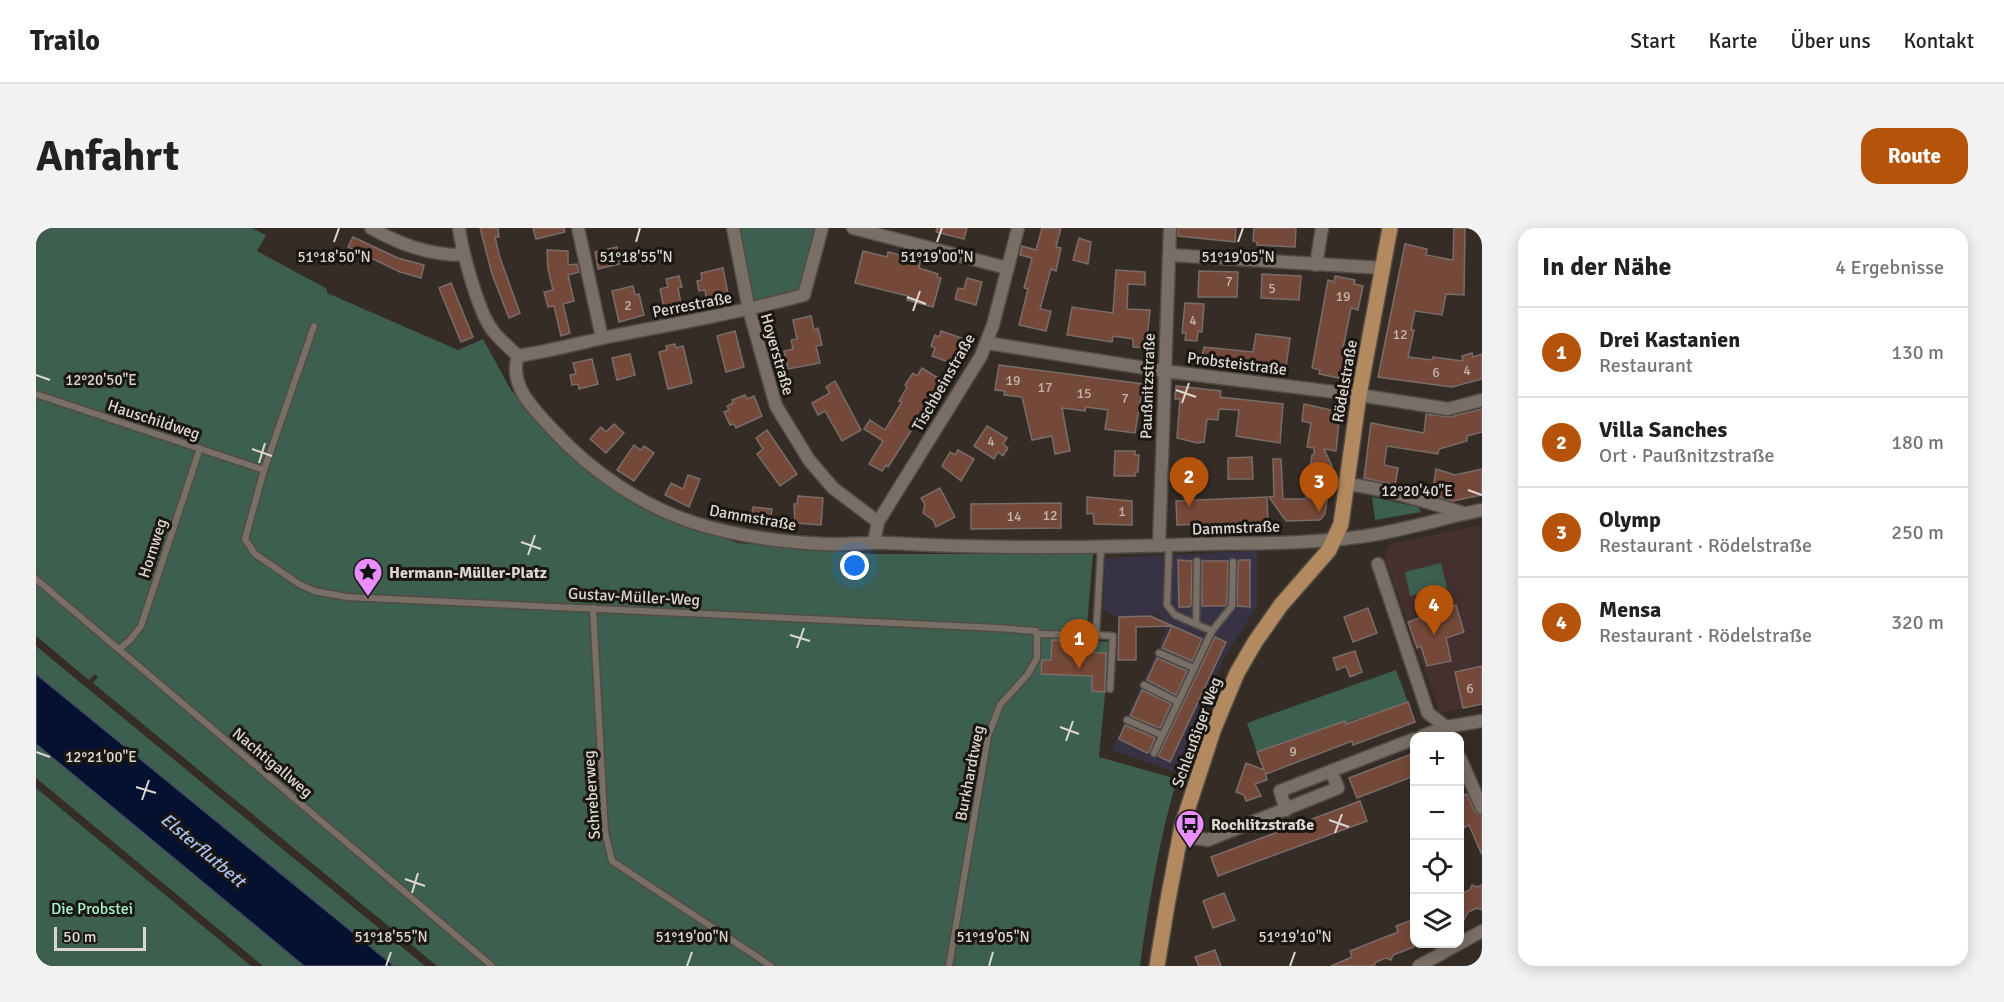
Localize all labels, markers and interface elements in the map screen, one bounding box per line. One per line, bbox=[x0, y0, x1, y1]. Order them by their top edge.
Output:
text: Trailo bbox=[30, 24, 100, 58]
text: Start bbox=[1630, 28, 1675, 54]
text: Karte bbox=[1708, 28, 1757, 54]
text: Über uns bbox=[1790, 28, 1871, 54]
text: Kontakt bbox=[1904, 28, 1974, 54]
button: Route bbox=[1861, 128, 1968, 184]
text: Anfahrt bbox=[36, 131, 179, 182]
text: 51°18'50"N bbox=[297, 248, 371, 266]
text: 51°18'55"N bbox=[599, 248, 673, 266]
text: 51°19'00"N bbox=[900, 248, 974, 266]
text: 51°19'05"N bbox=[1201, 248, 1275, 266]
text: In der Nähe bbox=[1542, 251, 1672, 283]
text: 4 Ergebnisse bbox=[1835, 255, 1944, 280]
house number: 7 bbox=[1225, 273, 1233, 290]
house number: 5 bbox=[1268, 280, 1276, 297]
street label: Perrestraße bbox=[651, 287, 734, 322]
house number: 19 bbox=[1335, 288, 1351, 305]
house number: 2 bbox=[624, 297, 632, 314]
street label: Hoyerstraße bbox=[756, 311, 798, 398]
house number: 4 bbox=[1189, 312, 1197, 329]
house number: 12 bbox=[1392, 326, 1408, 343]
text: Drei Kastanien bbox=[1599, 326, 1740, 353]
street label: Tischbeinstraße bbox=[908, 330, 980, 435]
street label: Paußnitzstraße bbox=[1136, 333, 1160, 439]
street label: Rödelstraße bbox=[1328, 338, 1362, 424]
text: 1 bbox=[1556, 340, 1567, 365]
text: 130 m bbox=[1891, 340, 1944, 365]
street label: Probsteistraße bbox=[1186, 348, 1288, 380]
text: Restaurant bbox=[1599, 353, 1693, 378]
house number: 4 bbox=[1463, 362, 1471, 379]
house number: 6 bbox=[1432, 364, 1440, 381]
text: 12°20'50"E bbox=[65, 371, 137, 389]
house number: 19 bbox=[1005, 372, 1021, 389]
house number: 17 bbox=[1037, 379, 1053, 396]
house number: 15 bbox=[1076, 385, 1092, 402]
house number: 7 bbox=[1121, 390, 1129, 407]
street label: Hauschildweg bbox=[105, 396, 202, 444]
text: Villa Sanches bbox=[1599, 416, 1727, 443]
text: 2 bbox=[1556, 430, 1567, 455]
text: 180 m bbox=[1891, 430, 1944, 455]
house number: 4 bbox=[987, 433, 995, 450]
text: Ort · Paußnitzstraße bbox=[1599, 443, 1774, 468]
pin: 2 bbox=[1170, 458, 1208, 507]
pin: 3 bbox=[1300, 462, 1338, 512]
text: 12°20'40"E bbox=[1381, 482, 1453, 500]
street label: Dammstraße bbox=[708, 500, 798, 536]
house number: 1 bbox=[1118, 503, 1126, 520]
text: Olymp bbox=[1599, 506, 1661, 533]
house number: 12 bbox=[1042, 507, 1058, 524]
house number: 14 bbox=[1006, 508, 1022, 525]
street label: Hornweg bbox=[134, 516, 172, 581]
street label: Dammstraße bbox=[1192, 516, 1281, 540]
text: 3 bbox=[1556, 520, 1567, 545]
text: 250 m bbox=[1891, 520, 1944, 545]
text: Restaurant · Rödelstraße bbox=[1599, 533, 1812, 558]
your location bbox=[840, 551, 869, 580]
place icon: Hermann-Müller-Platz bbox=[352, 556, 384, 598]
place label: Hermann-Müller-Platz bbox=[389, 563, 547, 583]
street label: Gustav-Müller-Weg bbox=[567, 584, 700, 610]
pin: 4 bbox=[1414, 586, 1454, 635]
text: Mensa bbox=[1599, 596, 1661, 623]
text: 4 bbox=[1556, 610, 1567, 635]
text: 320 m bbox=[1891, 610, 1944, 635]
pin: 1 bbox=[1060, 620, 1098, 669]
text: Restaurant · Rödelstraße bbox=[1599, 623, 1812, 648]
street label: Schleußiger Weg bbox=[1168, 674, 1226, 790]
house number: 6 bbox=[1466, 680, 1474, 697]
street label: Nachtigallweg bbox=[228, 723, 317, 802]
street label: Burkhardtweg bbox=[951, 724, 989, 823]
map controls bbox=[1410, 732, 1464, 948]
button: + bbox=[1410, 732, 1464, 786]
house number: 9 bbox=[1289, 743, 1297, 760]
text: 12°21'00"E bbox=[65, 748, 137, 766]
street label: Schreberweg bbox=[579, 750, 605, 840]
button: − bbox=[1410, 786, 1464, 840]
water label: Elsterflutbett bbox=[156, 808, 252, 894]
bus stop icon: Rochlitzstraße bbox=[1174, 808, 1206, 850]
place label: Rochlitzstraße bbox=[1211, 815, 1314, 835]
button: locate bbox=[1410, 840, 1464, 894]
button: layers bbox=[1410, 894, 1464, 948]
park label: Die Probstei bbox=[51, 899, 133, 919]
scale bar bbox=[54, 924, 146, 952]
text: 50 m bbox=[63, 927, 97, 947]
text: 51°18'55"N bbox=[354, 928, 428, 946]
text: 51°19'00"N bbox=[655, 928, 729, 946]
text: 51°19'05"N bbox=[956, 928, 1030, 946]
text: 51°19'10"N bbox=[1258, 928, 1332, 946]

